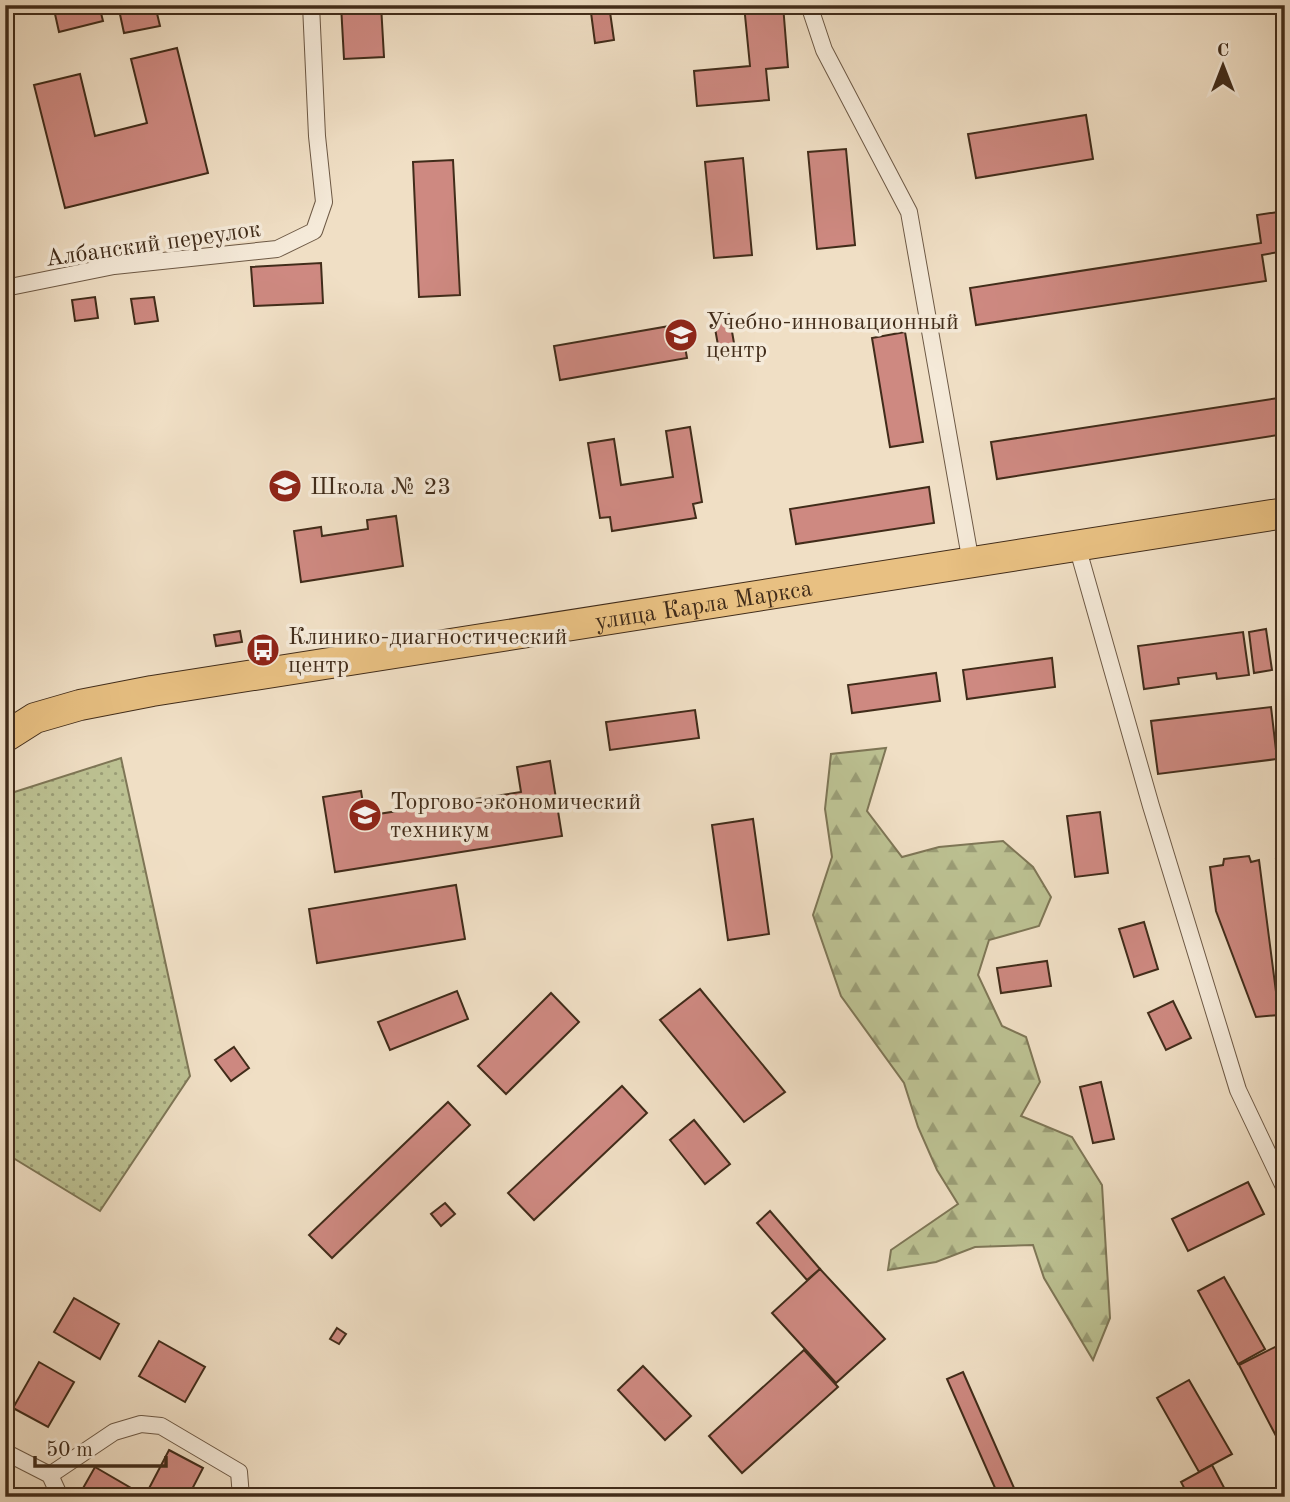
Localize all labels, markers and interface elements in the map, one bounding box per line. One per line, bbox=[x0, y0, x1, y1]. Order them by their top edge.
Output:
north arrow bbox=[1188, 32, 1258, 102]
text: С bbox=[1217, 42, 1229, 61]
street label: Албанский переулок bbox=[44, 218, 263, 272]
place label: Учебно-инновационный центр bbox=[706, 311, 959, 363]
school or university icon: Учебно-инновационный центр bbox=[662, 316, 700, 354]
school or university icon: Школа № 23 bbox=[266, 467, 304, 505]
place label: Школа № 23 bbox=[310, 476, 451, 500]
street label: улица Карла Маркса bbox=[594, 577, 814, 635]
place label: Клинико-диагностический центр bbox=[288, 626, 568, 678]
bus stop icon: Клинико-диагностический центр bbox=[244, 631, 282, 669]
place label: Торгово-экономический техникум bbox=[390, 791, 641, 843]
school or university icon: Торгово-экономический техникум bbox=[346, 796, 384, 834]
scale bar bbox=[35, 1425, 166, 1469]
text: 50 m bbox=[46, 1440, 93, 1461]

